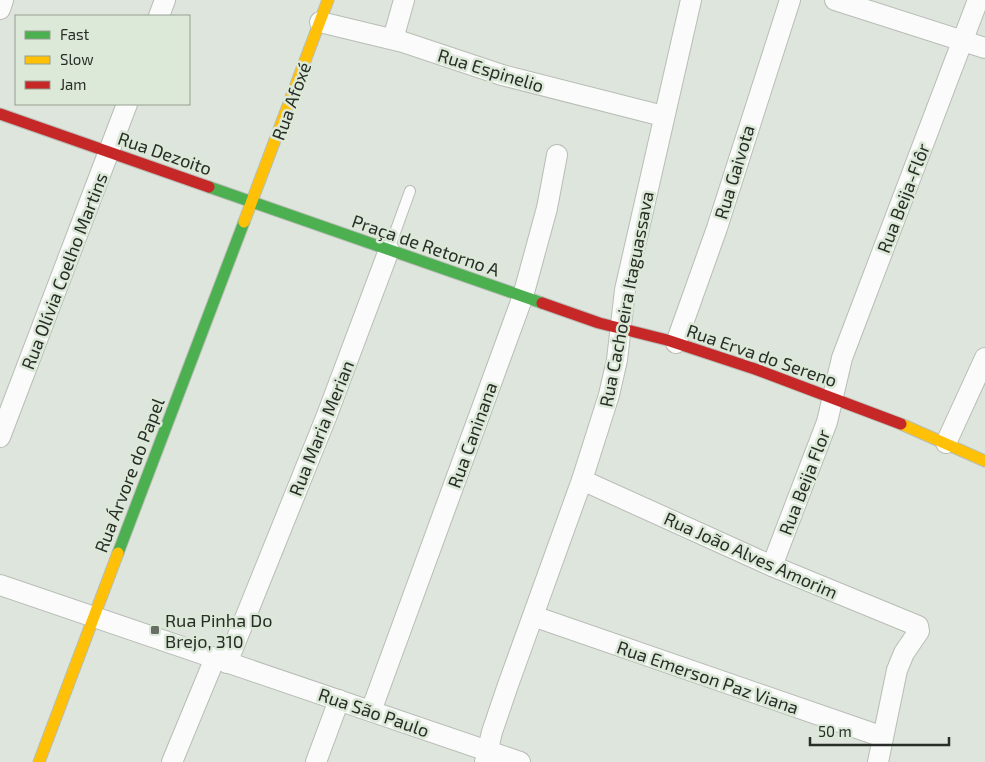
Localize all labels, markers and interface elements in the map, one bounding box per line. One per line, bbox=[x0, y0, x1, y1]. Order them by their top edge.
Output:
legend bbox=[15, 15, 190, 105]
text: Fast bbox=[60, 25, 90, 43]
street label: Rua Espinelio bbox=[435, 43, 547, 97]
text: Slow bbox=[60, 50, 94, 68]
street label: Rua Afoxé bbox=[267, 59, 315, 143]
text: Jam bbox=[60, 75, 86, 93]
street label: Rua Gaivota bbox=[709, 122, 759, 222]
street label: Rua Dezoito bbox=[115, 127, 215, 179]
street label: Rua Beija-Flôr bbox=[872, 140, 934, 256]
street label: Rua Olívia Coelho Martins bbox=[16, 169, 112, 373]
street label: Rua Cachoeira Itaguassava bbox=[594, 189, 658, 409]
street label: Praça de Retorno A bbox=[349, 209, 504, 282]
street label: Rua Erva do Sereno bbox=[684, 319, 840, 391]
street label: Rua Maria Merian bbox=[284, 357, 358, 499]
street label: Rua Caninana bbox=[443, 379, 501, 491]
street label: Rua Árvore do Papel bbox=[89, 394, 169, 556]
street label: Rua Beija Flor bbox=[774, 426, 834, 538]
street label: Rua João Alves Amorim bbox=[661, 507, 841, 603]
place label: Rua Pinha Do Brejo, 310 bbox=[165, 609, 272, 652]
marker: Rua Pinha Do Brejo, 310 bbox=[149, 624, 161, 636]
street label: Rua Emerson Paz Viana bbox=[614, 636, 802, 718]
street label: Rua São Paulo bbox=[316, 683, 432, 741]
scale bar bbox=[810, 714, 949, 746]
text: 50 m bbox=[818, 722, 852, 740]

